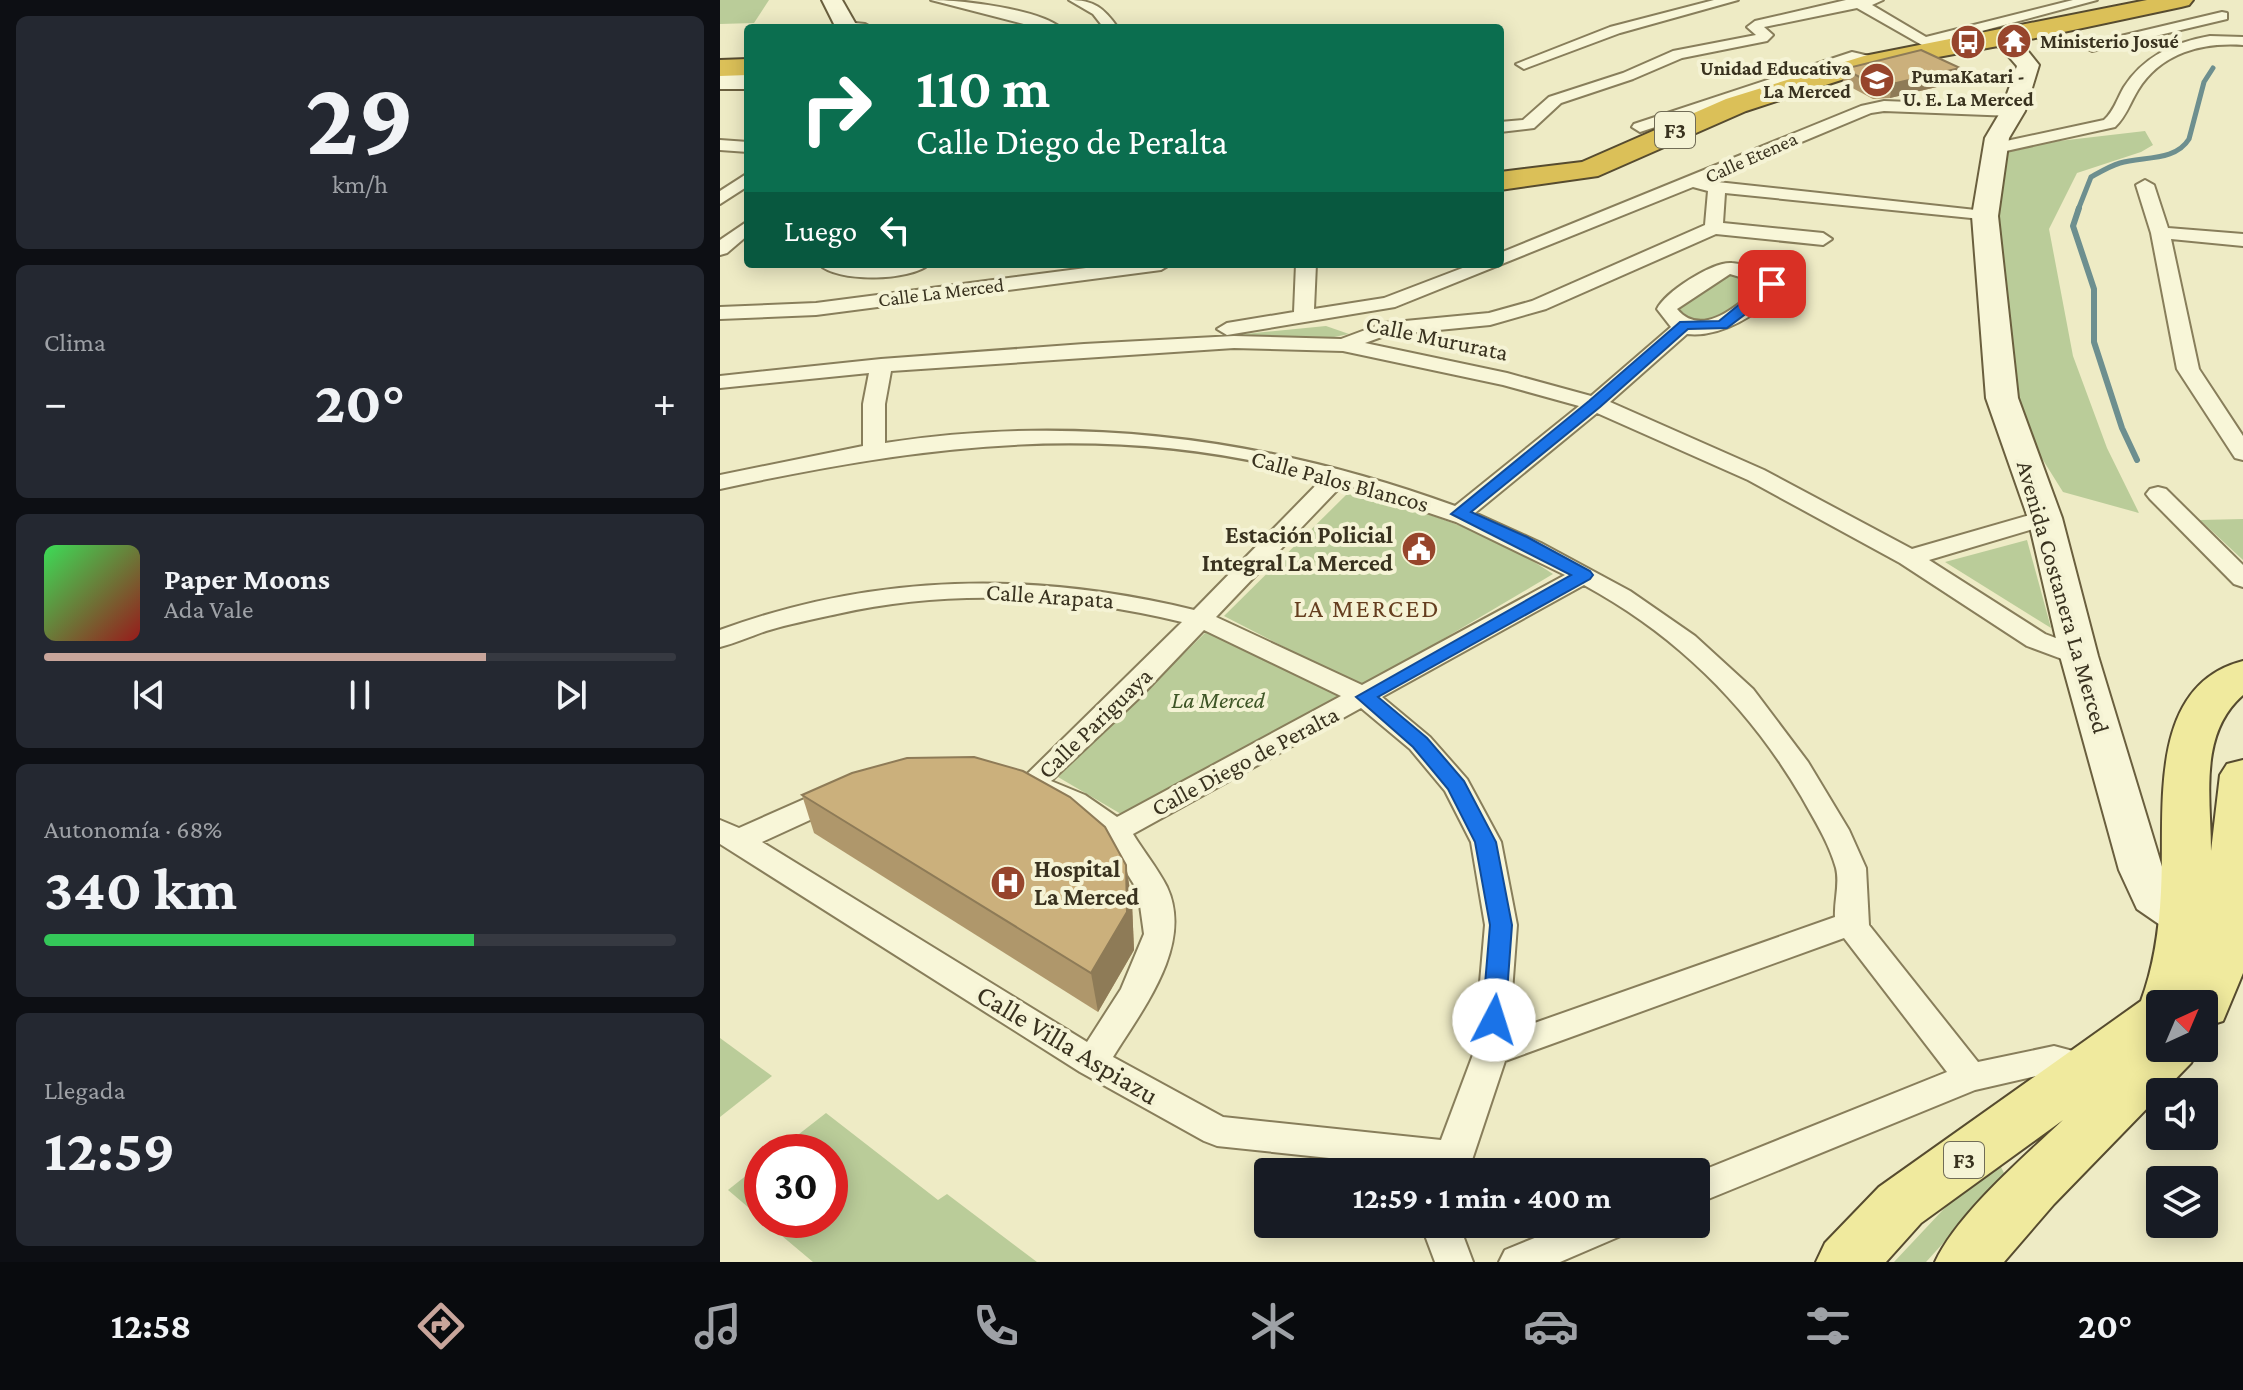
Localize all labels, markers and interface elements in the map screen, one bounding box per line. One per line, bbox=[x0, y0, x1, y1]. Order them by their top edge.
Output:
temple icon: Ministerio Josué bbox=[1995, 22, 2033, 60]
bus stop icon: PumaKatari - U. E. La Merced bbox=[1949, 23, 1987, 61]
place label: Ministerio Josué bbox=[2040, 30, 2179, 52]
icon: right bbox=[784, 56, 888, 160]
text: 110 m bbox=[916, 57, 1050, 119]
place label: Unidad Educativa La Merced bbox=[1700, 57, 1851, 102]
text: 29 bbox=[305, 60, 415, 175]
school or university icon: Unidad Educativa La Merced bbox=[1858, 61, 1896, 99]
place label: PumaKatari - U. E. La Merced bbox=[1902, 65, 2034, 110]
road number: F3 bbox=[1655, 112, 1695, 148]
text: Calle Diego de Peralta bbox=[916, 122, 1228, 162]
street label: Calle Etenea bbox=[1701, 127, 1801, 187]
text: km/h bbox=[332, 170, 388, 199]
icon: left bbox=[873, 208, 917, 252]
text: Luego bbox=[784, 214, 857, 247]
pin bbox=[1738, 250, 1806, 318]
icon: arrive bbox=[1750, 262, 1794, 306]
street label: Calle La Merced bbox=[877, 273, 1006, 311]
street label: Calle Mururata bbox=[1363, 309, 1511, 366]
text: Clima bbox=[44, 328, 106, 357]
text: 20° bbox=[315, 368, 405, 435]
text: − bbox=[44, 378, 67, 426]
text: + bbox=[653, 378, 676, 426]
street label: Calle Palos Blancos bbox=[1249, 444, 1432, 517]
street label: Avenida Costanera La Merced bbox=[2012, 457, 2115, 737]
place label: Estación Policial Integral La Merced bbox=[1202, 521, 1393, 576]
public building icon: Estación Policial Integral La Merced bbox=[1400, 530, 1438, 568]
text: Paper Moons bbox=[164, 562, 330, 595]
street label: Calle Arapata bbox=[985, 578, 1115, 613]
district label: LA MERCED bbox=[1293, 594, 1441, 623]
text: Ada Vale bbox=[164, 595, 253, 624]
street label: Calle Pariguaya bbox=[1032, 662, 1157, 784]
icon: previous bbox=[127, 673, 171, 717]
icon: pause bbox=[338, 673, 382, 717]
icon: next bbox=[549, 673, 593, 717]
park label: La Merced bbox=[1171, 686, 1265, 713]
street label: Calle Diego de Peralta bbox=[1147, 700, 1343, 821]
text: Autonomía · 68% bbox=[44, 815, 222, 844]
text: 340 km bbox=[44, 855, 237, 922]
place label: Hospital La Merced bbox=[1034, 855, 1139, 910]
hospital icon: Hospital La Merced bbox=[989, 864, 1027, 902]
street label: Calle Villa Aspiazu bbox=[971, 978, 1164, 1111]
position arrow bbox=[1452, 978, 1536, 1062]
north arrow bbox=[2146, 990, 2218, 1062]
map controls bbox=[2146, 990, 2218, 1238]
text: Llegada bbox=[44, 1076, 125, 1105]
button: sound bbox=[2146, 1078, 2218, 1150]
text: 12:59 bbox=[44, 1116, 175, 1183]
speed limit sign: 30 bbox=[744, 1134, 848, 1238]
road number: F3 bbox=[1944, 1142, 1984, 1178]
button: layers bbox=[2146, 1166, 2218, 1238]
text: 12:59 · 1 min · 400 m bbox=[1353, 1181, 1611, 1214]
icon: directions bbox=[413, 1298, 469, 1354]
icon: music bbox=[690, 1298, 746, 1354]
icon: phone bbox=[968, 1298, 1024, 1354]
icon: climate bbox=[1245, 1298, 1301, 1354]
icon: car bbox=[1523, 1298, 1579, 1354]
icon: filters bbox=[1800, 1298, 1856, 1354]
text: 12:58 bbox=[111, 1306, 191, 1346]
text: 20° bbox=[2078, 1306, 2132, 1346]

